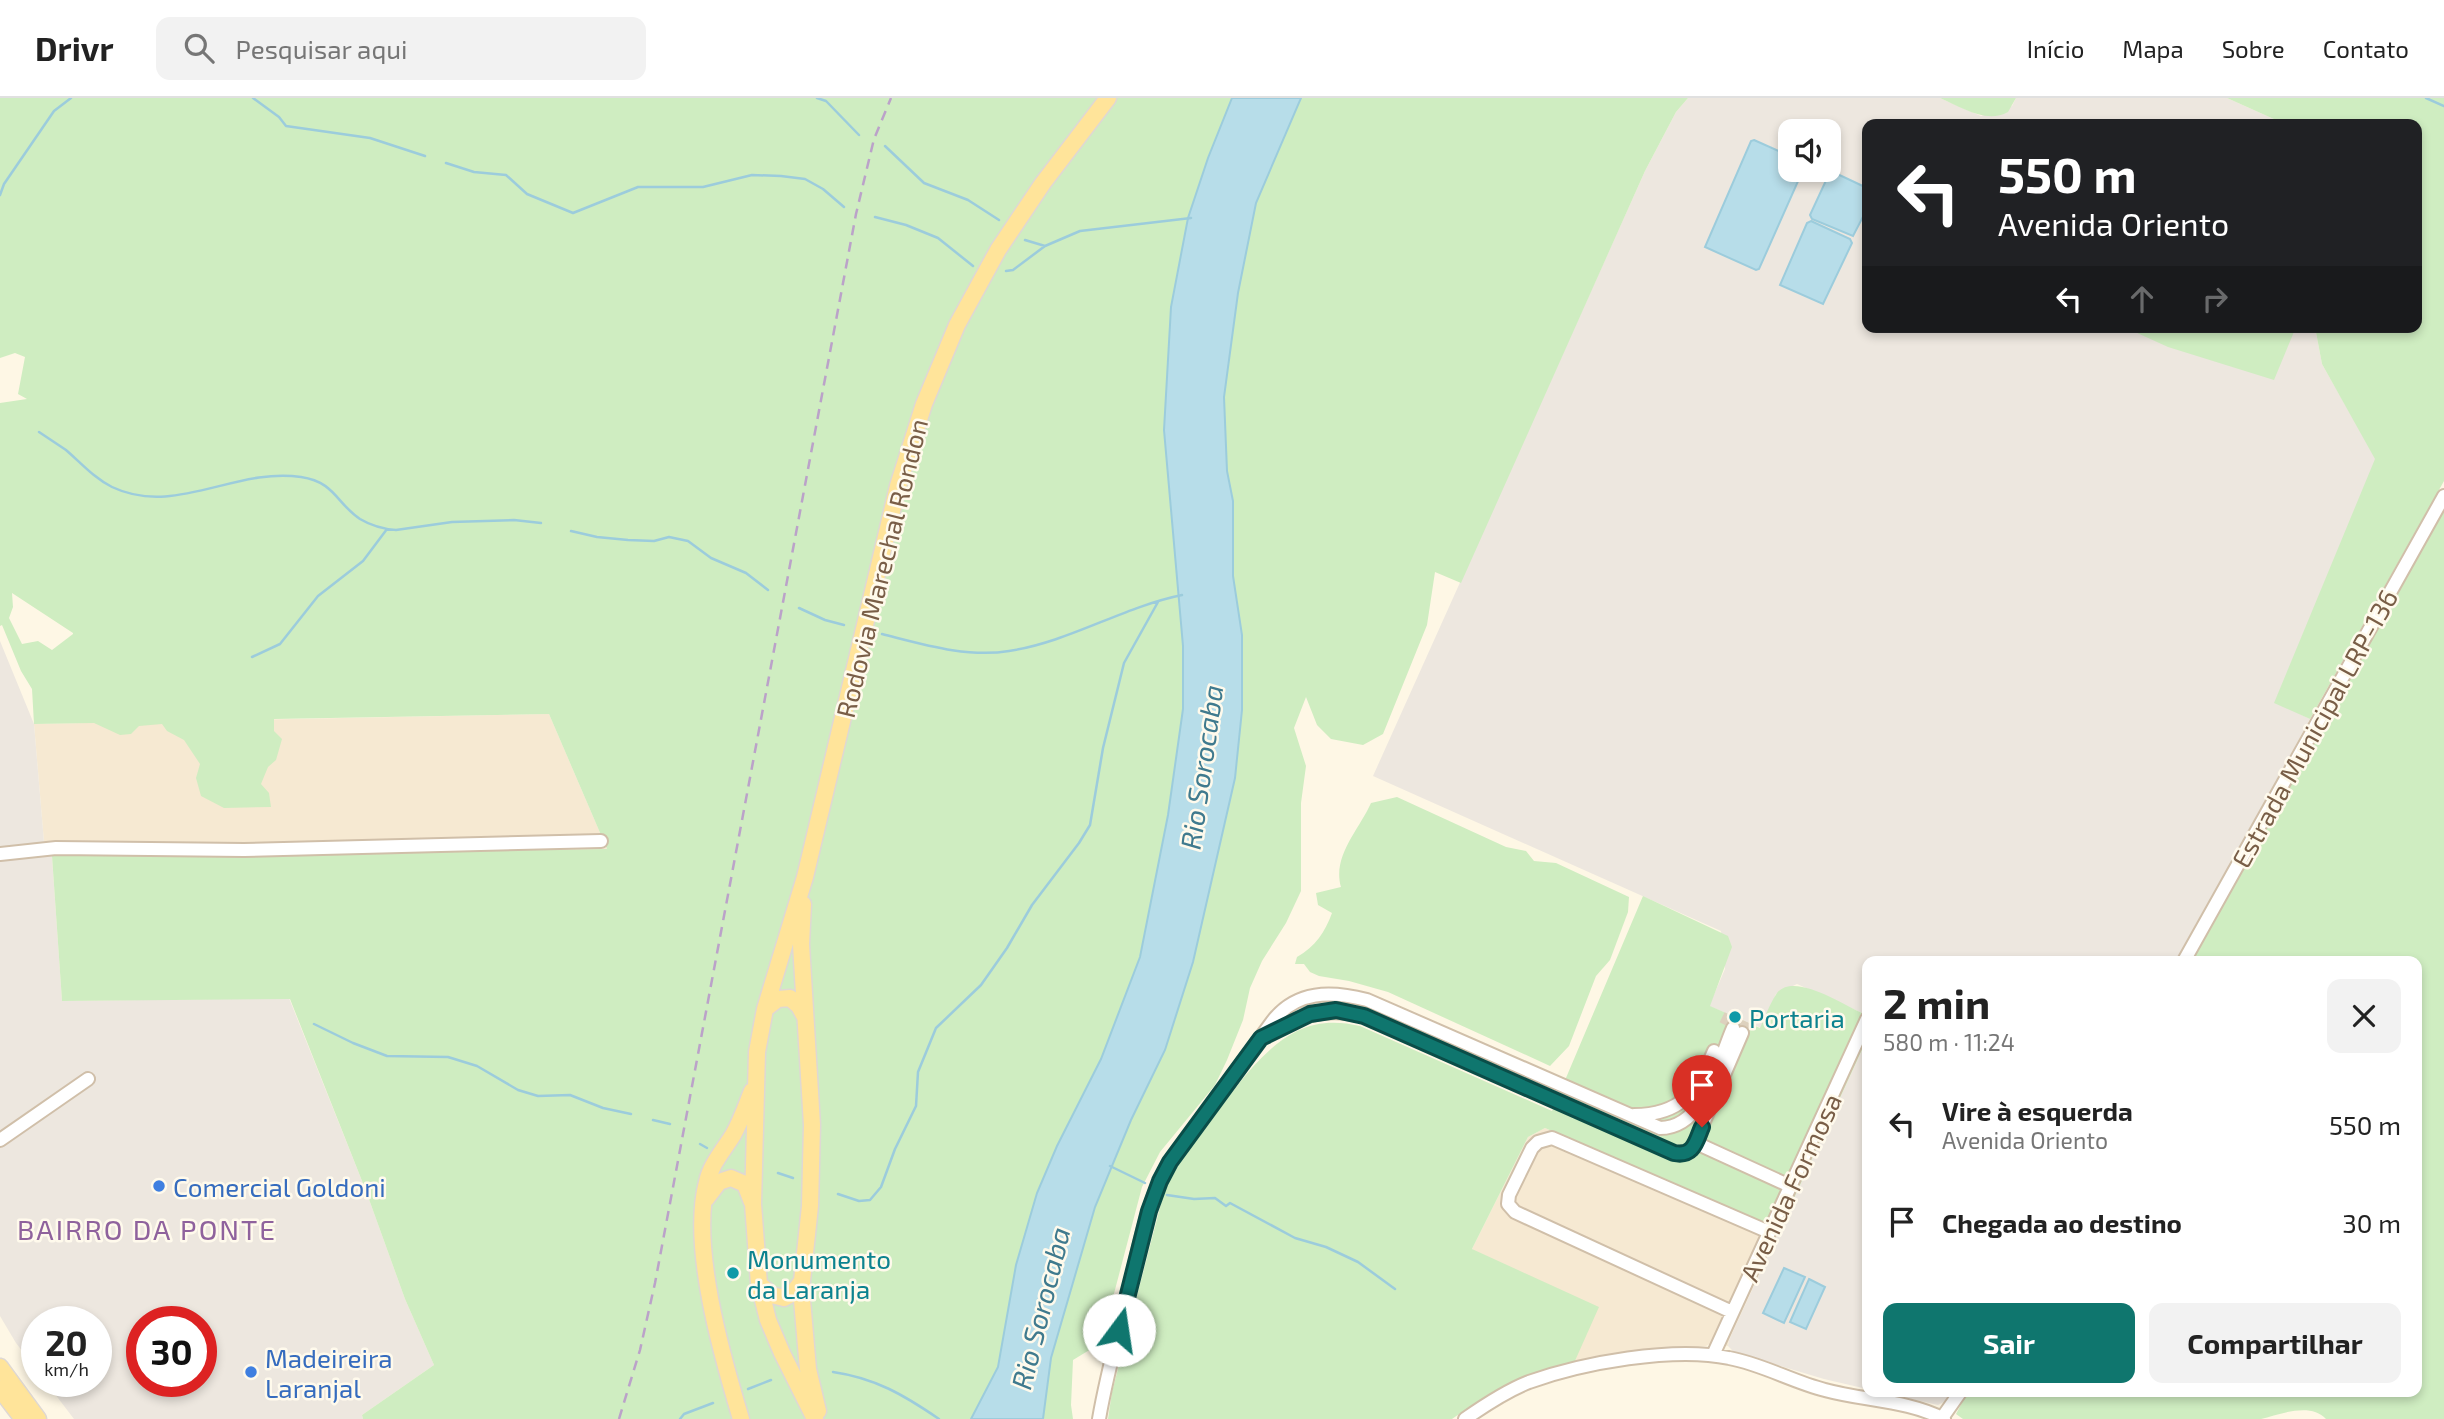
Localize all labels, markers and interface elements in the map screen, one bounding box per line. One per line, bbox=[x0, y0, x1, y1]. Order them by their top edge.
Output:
search box bbox=[156, 17, 646, 80]
text: Drivr bbox=[35, 28, 114, 68]
icon: search bbox=[180, 29, 218, 67]
text: Pesquisar aqui bbox=[236, 33, 407, 64]
text: Início bbox=[2027, 34, 2084, 63]
text: Mapa bbox=[2122, 34, 2184, 63]
text: Sobre bbox=[2222, 34, 2285, 63]
text: Contato bbox=[2323, 34, 2409, 63]
map controls bbox=[1778, 119, 1841, 182]
button: sound bbox=[1778, 119, 1841, 182]
text: 550 m bbox=[1998, 144, 2137, 203]
icon: left bbox=[1883, 147, 1974, 238]
text: Avenida Oriento bbox=[1998, 204, 2229, 242]
icon: left bbox=[2050, 280, 2088, 318]
icon: ahead bbox=[2123, 280, 2161, 318]
icon: right bbox=[2196, 280, 2234, 318]
street label: Rodovia Marechal Rondon bbox=[829, 415, 933, 721]
street label: Estrada Municipal LRP-136 bbox=[2225, 584, 2403, 872]
water label: Rio Sorocaba bbox=[1173, 683, 1229, 851]
text: 2 min bbox=[1883, 977, 1990, 1027]
button: close bbox=[2327, 979, 2401, 1053]
place label: Portaria bbox=[1749, 1002, 1845, 1033]
marker: Portaria bbox=[1727, 1009, 1743, 1025]
text: 580 m · 11:24 bbox=[1883, 1028, 2015, 1056]
pin bbox=[1672, 1055, 1732, 1127]
icon: arrive bbox=[1683, 1066, 1721, 1104]
street label: Avenida Formosa bbox=[1733, 1088, 1847, 1286]
text: Vire à esquerda bbox=[1942, 1095, 2133, 1126]
icon: left bbox=[1883, 1105, 1921, 1143]
text: 550 m bbox=[2329, 1109, 2401, 1140]
text: Avenida Oriento bbox=[1942, 1126, 2108, 1154]
place label: Comercial Goldoni bbox=[173, 1171, 386, 1202]
marker: Comercial Goldoni bbox=[151, 1178, 167, 1194]
icon: arrive bbox=[1883, 1203, 1921, 1241]
text: Chegada ao destino bbox=[1942, 1207, 2182, 1238]
text: 30 m bbox=[2342, 1207, 2401, 1238]
district label: BAIRRO DA PONTE bbox=[17, 1212, 277, 1246]
water label: Rio Sorocaba bbox=[1003, 1223, 1077, 1393]
place label: Monumento da Laranja bbox=[747, 1243, 891, 1304]
marker: Monumento da Laranja bbox=[725, 1265, 741, 1281]
position arrow bbox=[1082, 1293, 1156, 1367]
button: Sair bbox=[1883, 1303, 2135, 1383]
button: Compartilhar bbox=[2149, 1303, 2401, 1383]
speed limit sign: 30 bbox=[126, 1306, 217, 1397]
text: 20 bbox=[45, 1321, 88, 1363]
place label: Madeireira Laranjal bbox=[265, 1342, 393, 1403]
text: km/h bbox=[44, 1358, 89, 1380]
marker: Madeireira Laranjal bbox=[243, 1364, 259, 1380]

